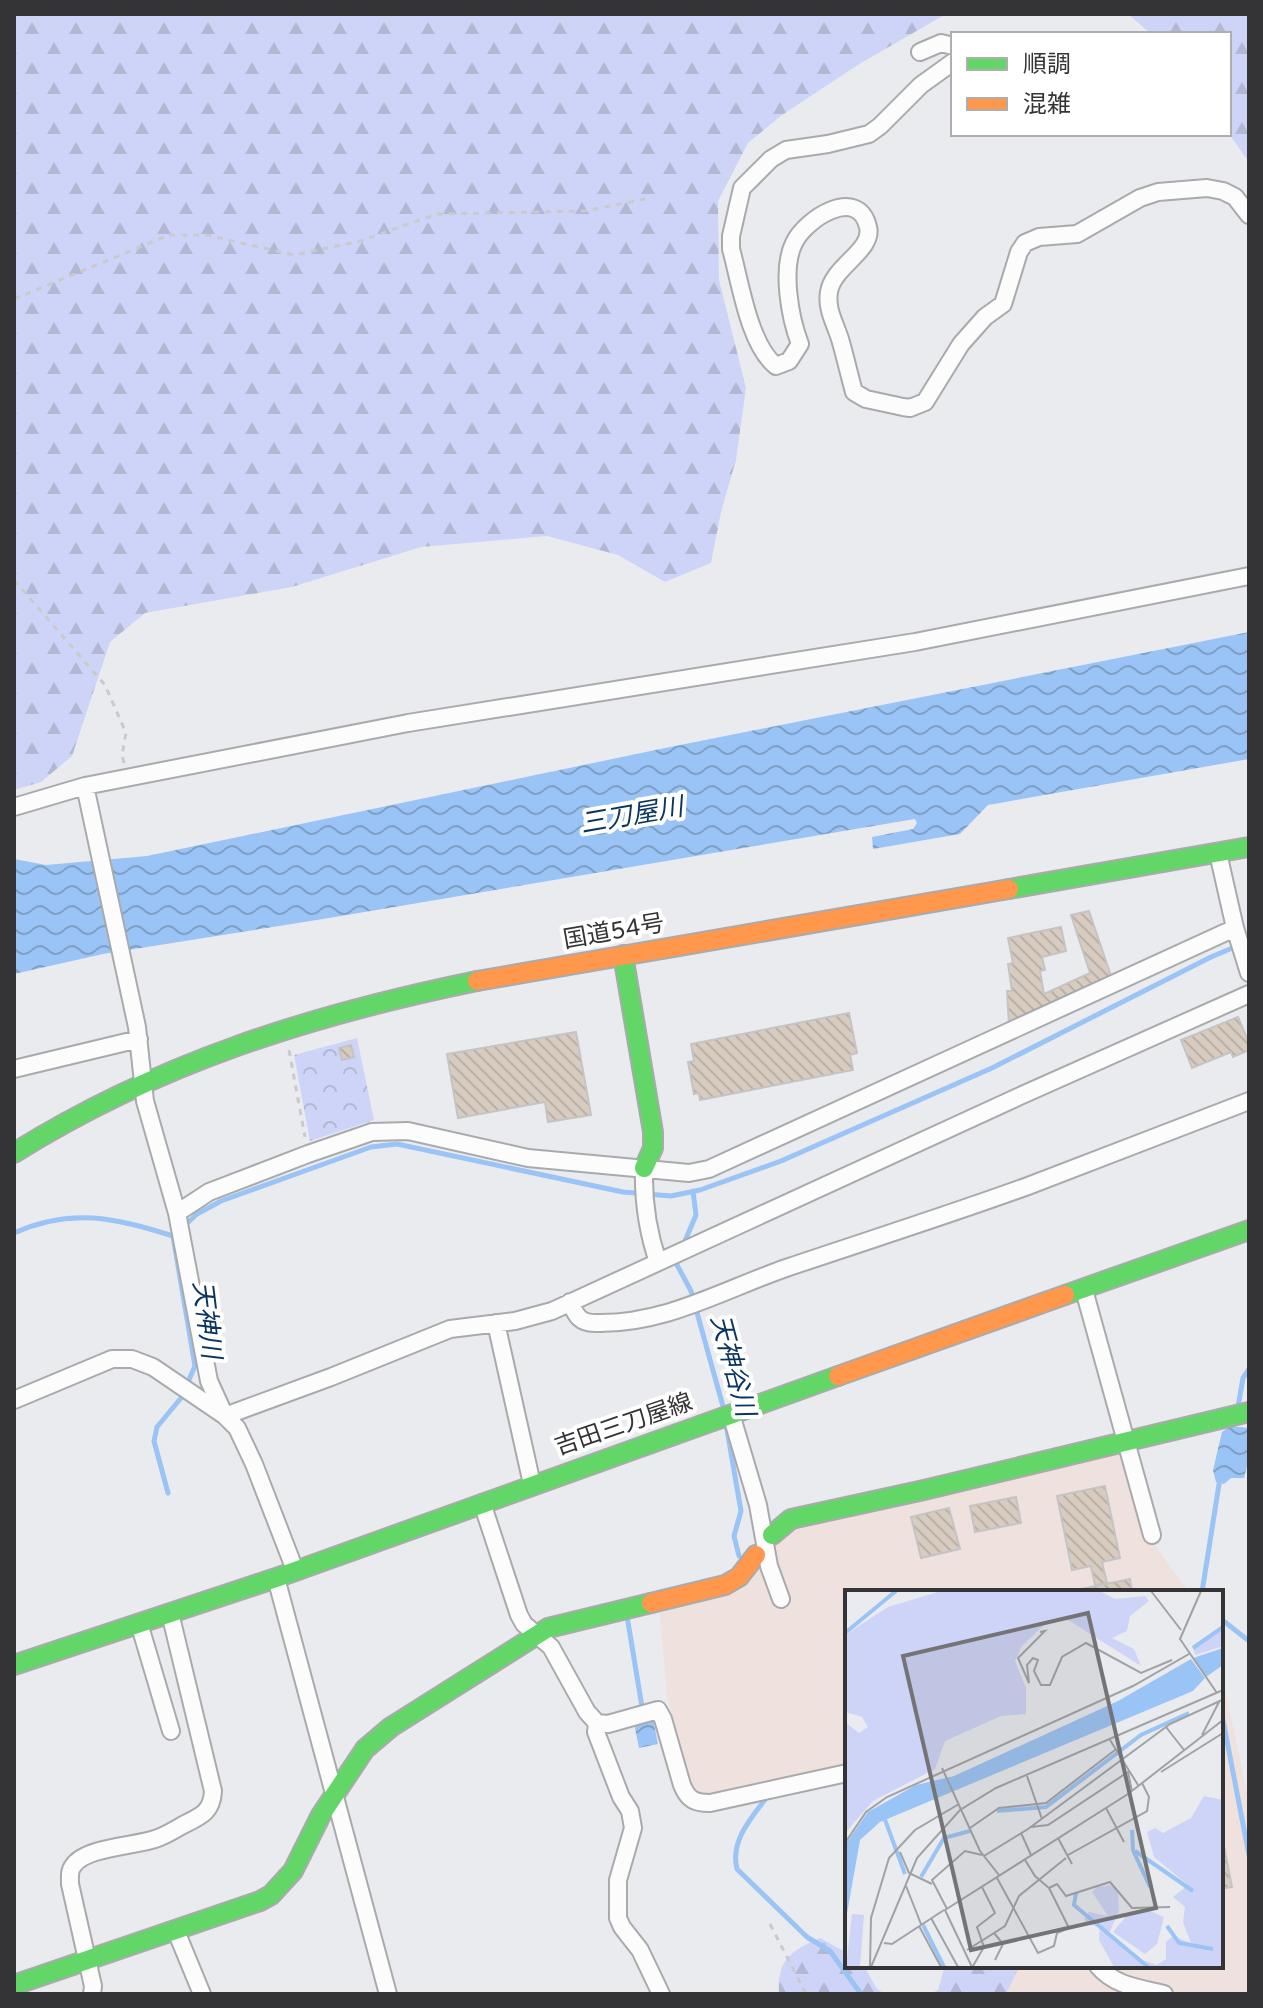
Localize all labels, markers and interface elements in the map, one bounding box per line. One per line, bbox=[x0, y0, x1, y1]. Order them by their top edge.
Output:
legend bbox=[951, 32, 1231, 136]
text: 順調 bbox=[1023, 51, 1071, 81]
text: 混雑 bbox=[1023, 91, 1071, 121]
water label: 三刀屋川 bbox=[578, 791, 689, 842]
street label: 国道54号 bbox=[561, 909, 667, 957]
water label: 天神川 bbox=[184, 1279, 226, 1364]
water label: 天神谷川 bbox=[702, 1311, 761, 1423]
street label: 吉田三刀屋線 bbox=[551, 1388, 697, 1464]
inset map bbox=[845, 1590, 1223, 1968]

